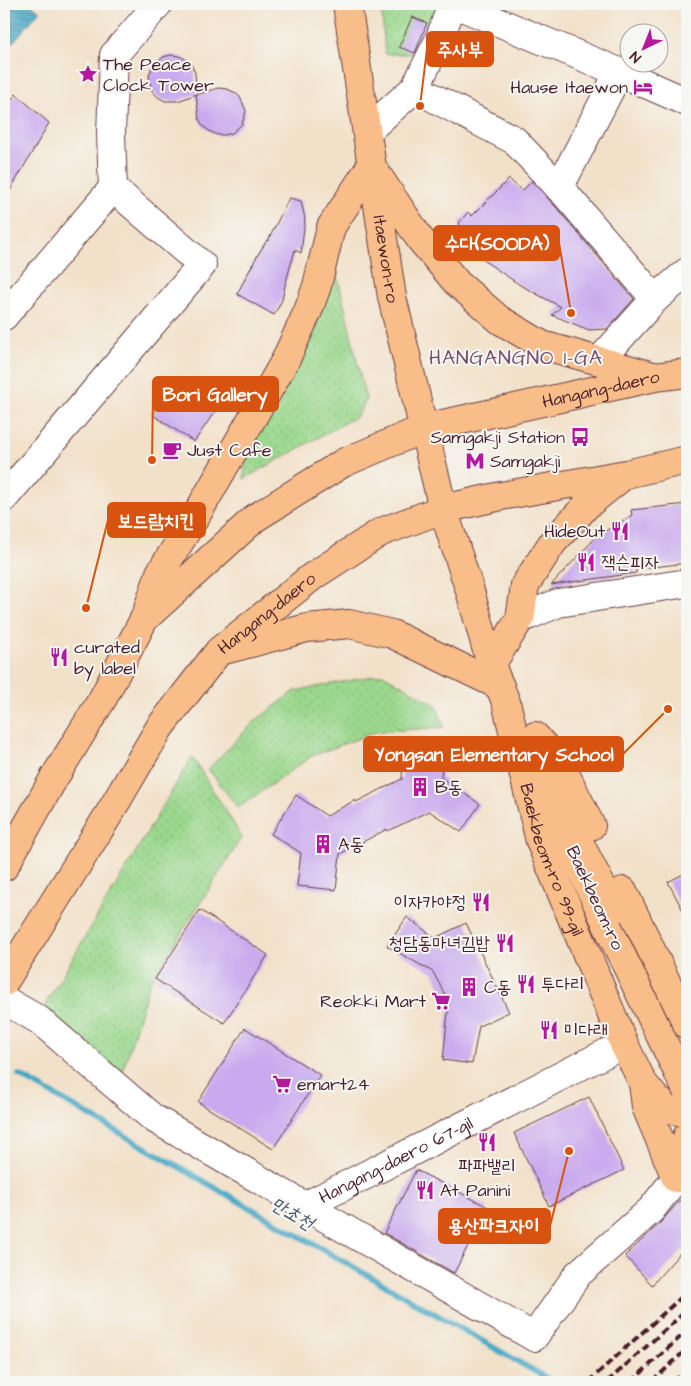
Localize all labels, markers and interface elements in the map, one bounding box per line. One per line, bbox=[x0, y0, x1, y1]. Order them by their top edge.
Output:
north arrow bbox=[618, 22, 668, 72]
callout: 주사부 bbox=[427, 32, 493, 66]
text: 주사부 bbox=[437, 37, 483, 64]
text: N bbox=[626, 46, 646, 67]
place label: The Peace Clock Tower bbox=[103, 52, 214, 98]
place icon: The Peace Clock Tower bbox=[77, 63, 99, 85]
place label: Hause Itaewon bbox=[510, 75, 628, 100]
hotel icon: Hause Itaewon bbox=[632, 76, 654, 98]
street label: Itaewon-ro bbox=[367, 213, 405, 305]
callout: 수다(SOODA) bbox=[434, 226, 559, 260]
text: 수다(SOODA) bbox=[444, 231, 550, 258]
district label: HANGANGNO 1-GA bbox=[429, 344, 603, 372]
street label: Hangang-daero bbox=[540, 364, 662, 414]
callout: Bori Gallery bbox=[153, 377, 278, 411]
text: Bori Gallery bbox=[162, 382, 268, 410]
place label: Samgakji Station bbox=[431, 425, 565, 451]
bus stop icon: Samgakji Station bbox=[569, 426, 591, 448]
place label: Just Cafe bbox=[187, 438, 272, 463]
cafe icon: Just Cafe bbox=[161, 439, 183, 461]
place label: Samgakji bbox=[490, 449, 560, 475]
metro station icon: Samgakji bbox=[464, 450, 486, 472]
callout: 보드람치킨 bbox=[108, 503, 205, 537]
text: 보드람치킨 bbox=[118, 508, 194, 535]
place label: HideOut bbox=[544, 519, 606, 544]
restaurant icon: HideOut bbox=[609, 520, 631, 542]
place label: 잭슨피자 bbox=[601, 550, 659, 575]
restaurant icon: 잭슨피자 bbox=[575, 551, 597, 573]
street label: Hangang-daero bbox=[212, 566, 321, 660]
place label: curated by label bbox=[74, 635, 140, 682]
restaurant icon: curated by label bbox=[48, 646, 70, 668]
callout: Yongsan Elementary School bbox=[364, 737, 623, 771]
text: Yongsan Elementary School bbox=[374, 742, 614, 770]
place label: B동 bbox=[435, 775, 462, 800]
building icon: B동 bbox=[409, 776, 431, 798]
street label: Baekbeom-ro 99-gil bbox=[514, 781, 590, 940]
place label: A동 bbox=[338, 832, 364, 857]
building icon: A동 bbox=[312, 833, 334, 855]
street label: Baekbeom-ro bbox=[560, 842, 630, 954]
place label: 이자카야정 bbox=[394, 890, 466, 915]
restaurant icon: 이자카야정 bbox=[470, 891, 492, 913]
place label: 청담동마녀김밥 bbox=[389, 931, 491, 956]
restaurant icon: 청담동마녀김밥 bbox=[494, 932, 516, 954]
place label: 투다리 bbox=[541, 972, 584, 997]
restaurant icon: 투다리 bbox=[515, 973, 537, 995]
place label: C동 bbox=[484, 975, 511, 1000]
building icon: C동 bbox=[458, 976, 480, 998]
place label: Reokki Mart bbox=[320, 989, 427, 1014]
supermarket icon: Reokki Mart bbox=[430, 990, 452, 1012]
place label: 미다래 bbox=[564, 1018, 607, 1043]
restaurant icon: 미다래 bbox=[538, 1019, 560, 1041]
place label: emart24 bbox=[297, 1072, 370, 1097]
supermarket icon: emart24 bbox=[271, 1073, 293, 1095]
street label: Hangang-daero 67-gil bbox=[314, 1110, 477, 1210]
restaurant icon: 파파밸리 bbox=[476, 1131, 498, 1153]
place label: 파파밸리 bbox=[458, 1154, 516, 1179]
place label: At Panini bbox=[440, 1178, 510, 1203]
restaurant icon: At Panini bbox=[414, 1179, 436, 1201]
water label: 만초천 bbox=[265, 1191, 320, 1238]
callout: 용산파크자이 bbox=[439, 1209, 550, 1243]
text: 용산파크자이 bbox=[448, 1213, 540, 1240]

